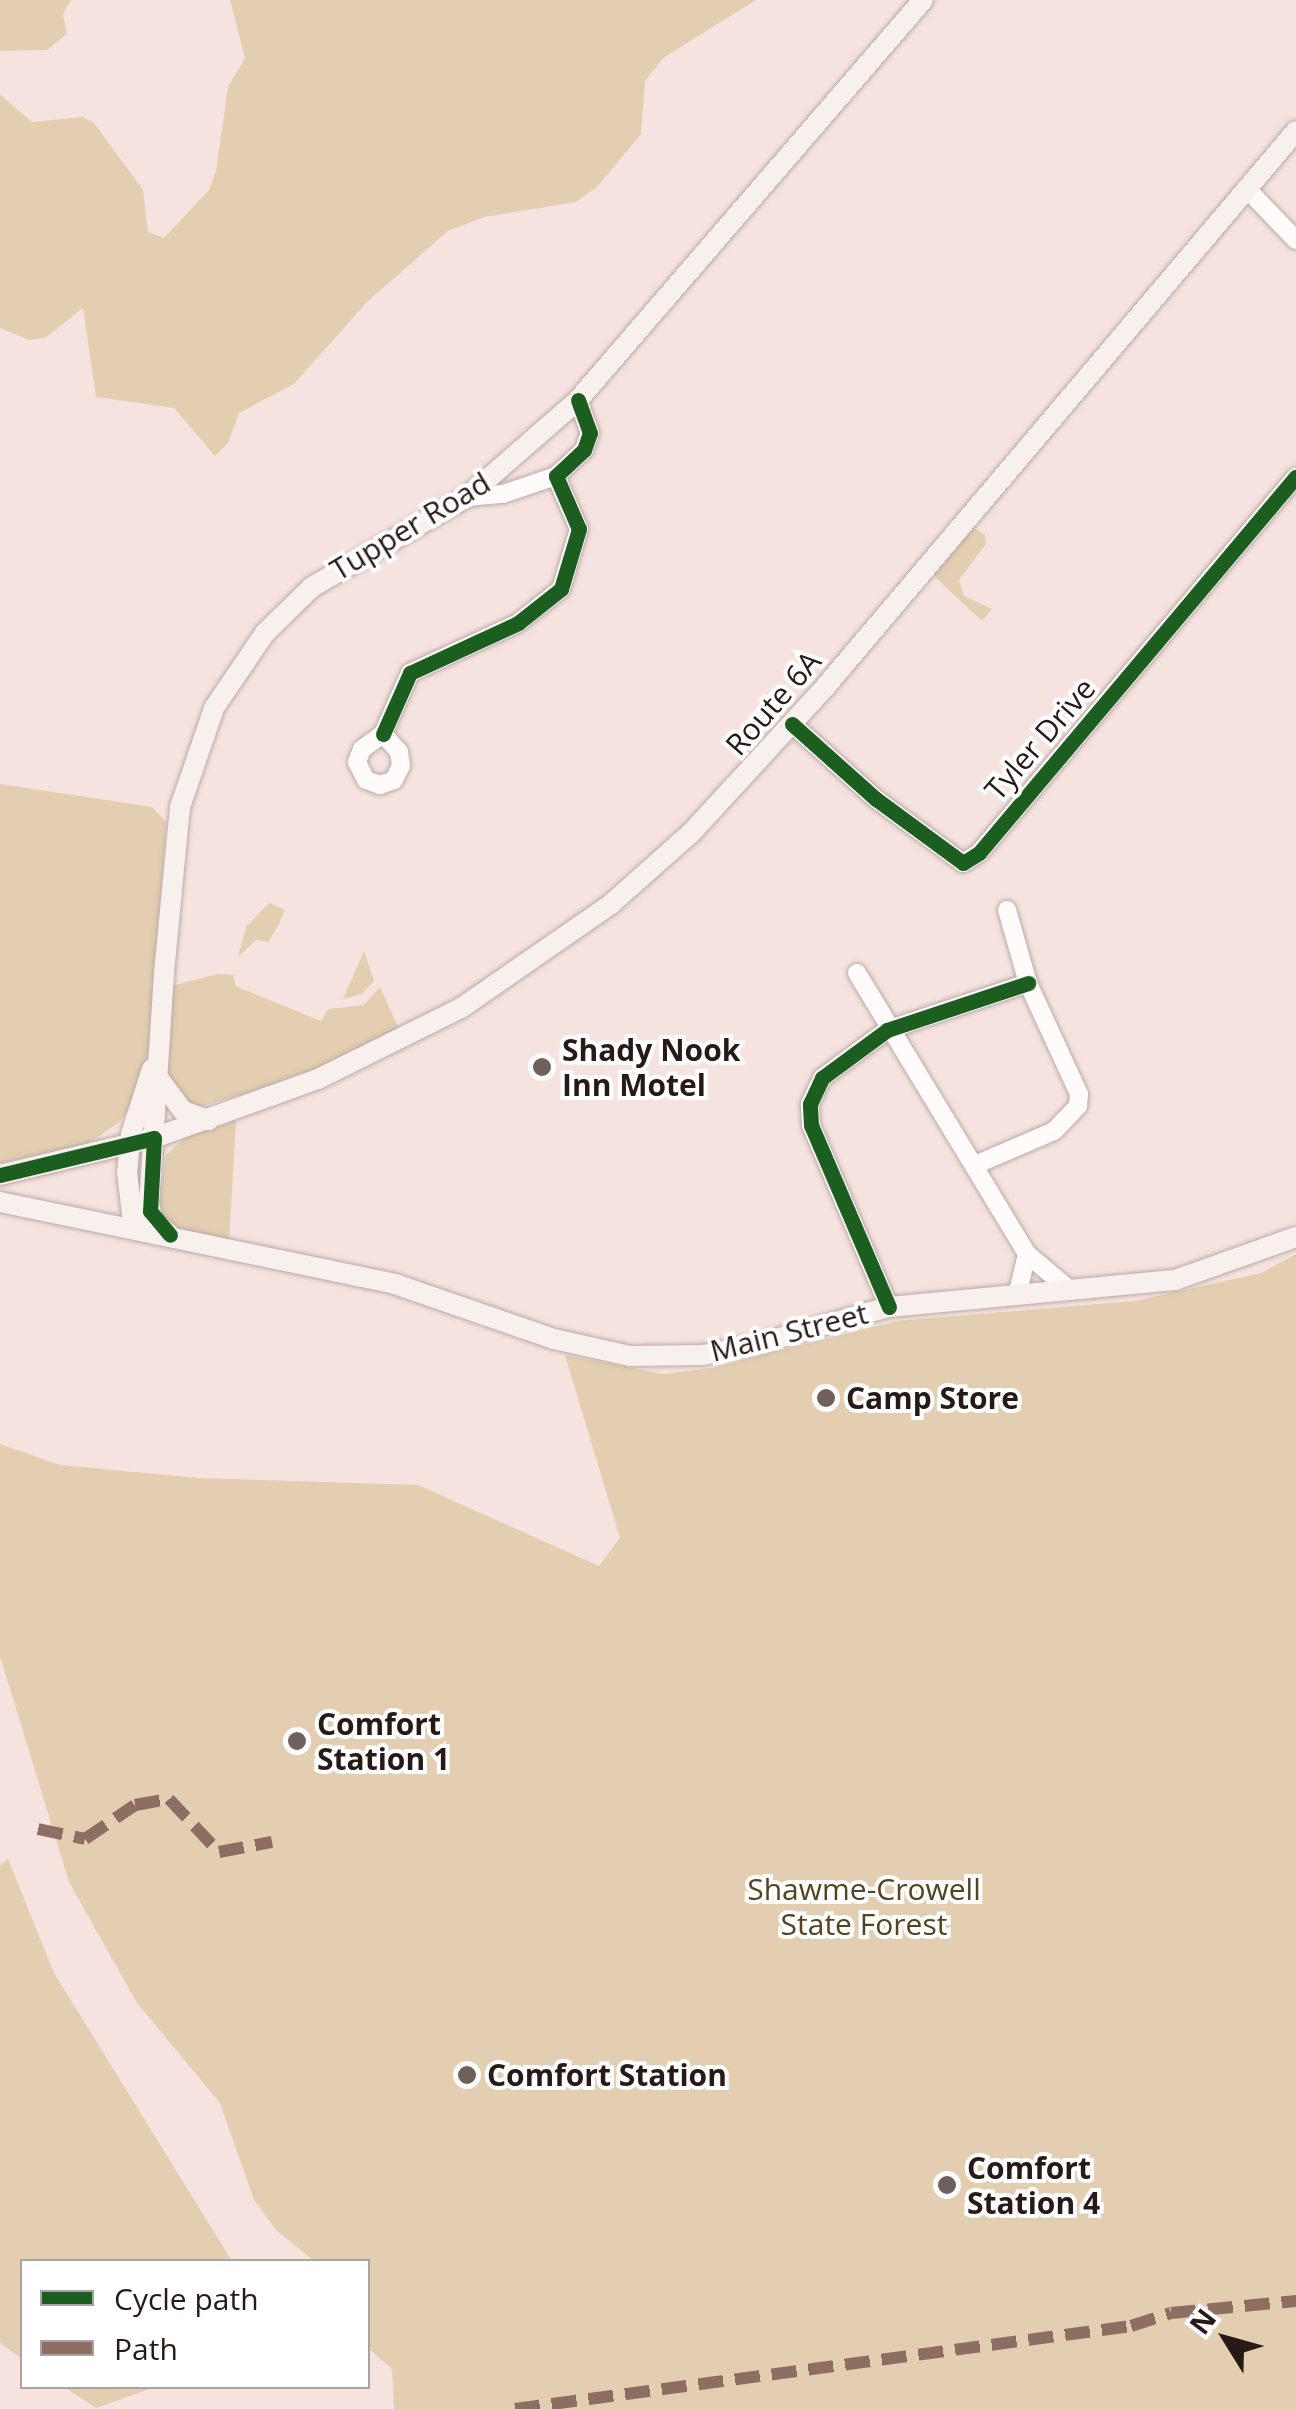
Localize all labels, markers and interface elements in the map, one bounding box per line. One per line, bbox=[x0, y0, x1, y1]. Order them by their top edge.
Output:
street label: Tupper Road bbox=[324, 464, 496, 588]
street label: Route 6A bbox=[718, 643, 828, 763]
street label: Tyler Drive bbox=[977, 671, 1103, 807]
place label: Shady Nook Inn Motel bbox=[562, 1032, 740, 1102]
marker: Shady Nook Inn Motel bbox=[531, 1056, 553, 1078]
street label: Main Street bbox=[706, 1295, 872, 1369]
place label: Camp Store bbox=[846, 1380, 1019, 1416]
marker: Camp Store bbox=[815, 1387, 837, 1409]
place label: Comfort Station 1 bbox=[317, 1706, 450, 1776]
marker: Comfort Station 1 bbox=[286, 1730, 308, 1752]
park label: Shawme-Crowell State Forest bbox=[747, 1871, 981, 1942]
place label: Comfort Station bbox=[487, 2057, 727, 2093]
marker: Comfort Station bbox=[456, 2064, 478, 2086]
place label: Comfort Station 4 bbox=[967, 2150, 1100, 2220]
marker: Comfort Station 4 bbox=[936, 2174, 958, 2196]
legend bbox=[20, 2259, 370, 2389]
text: Cycle path bbox=[114, 2278, 259, 2319]
north arrow bbox=[1176, 2289, 1276, 2389]
text: N bbox=[1180, 2300, 1224, 2341]
text: Path bbox=[114, 2328, 178, 2369]

